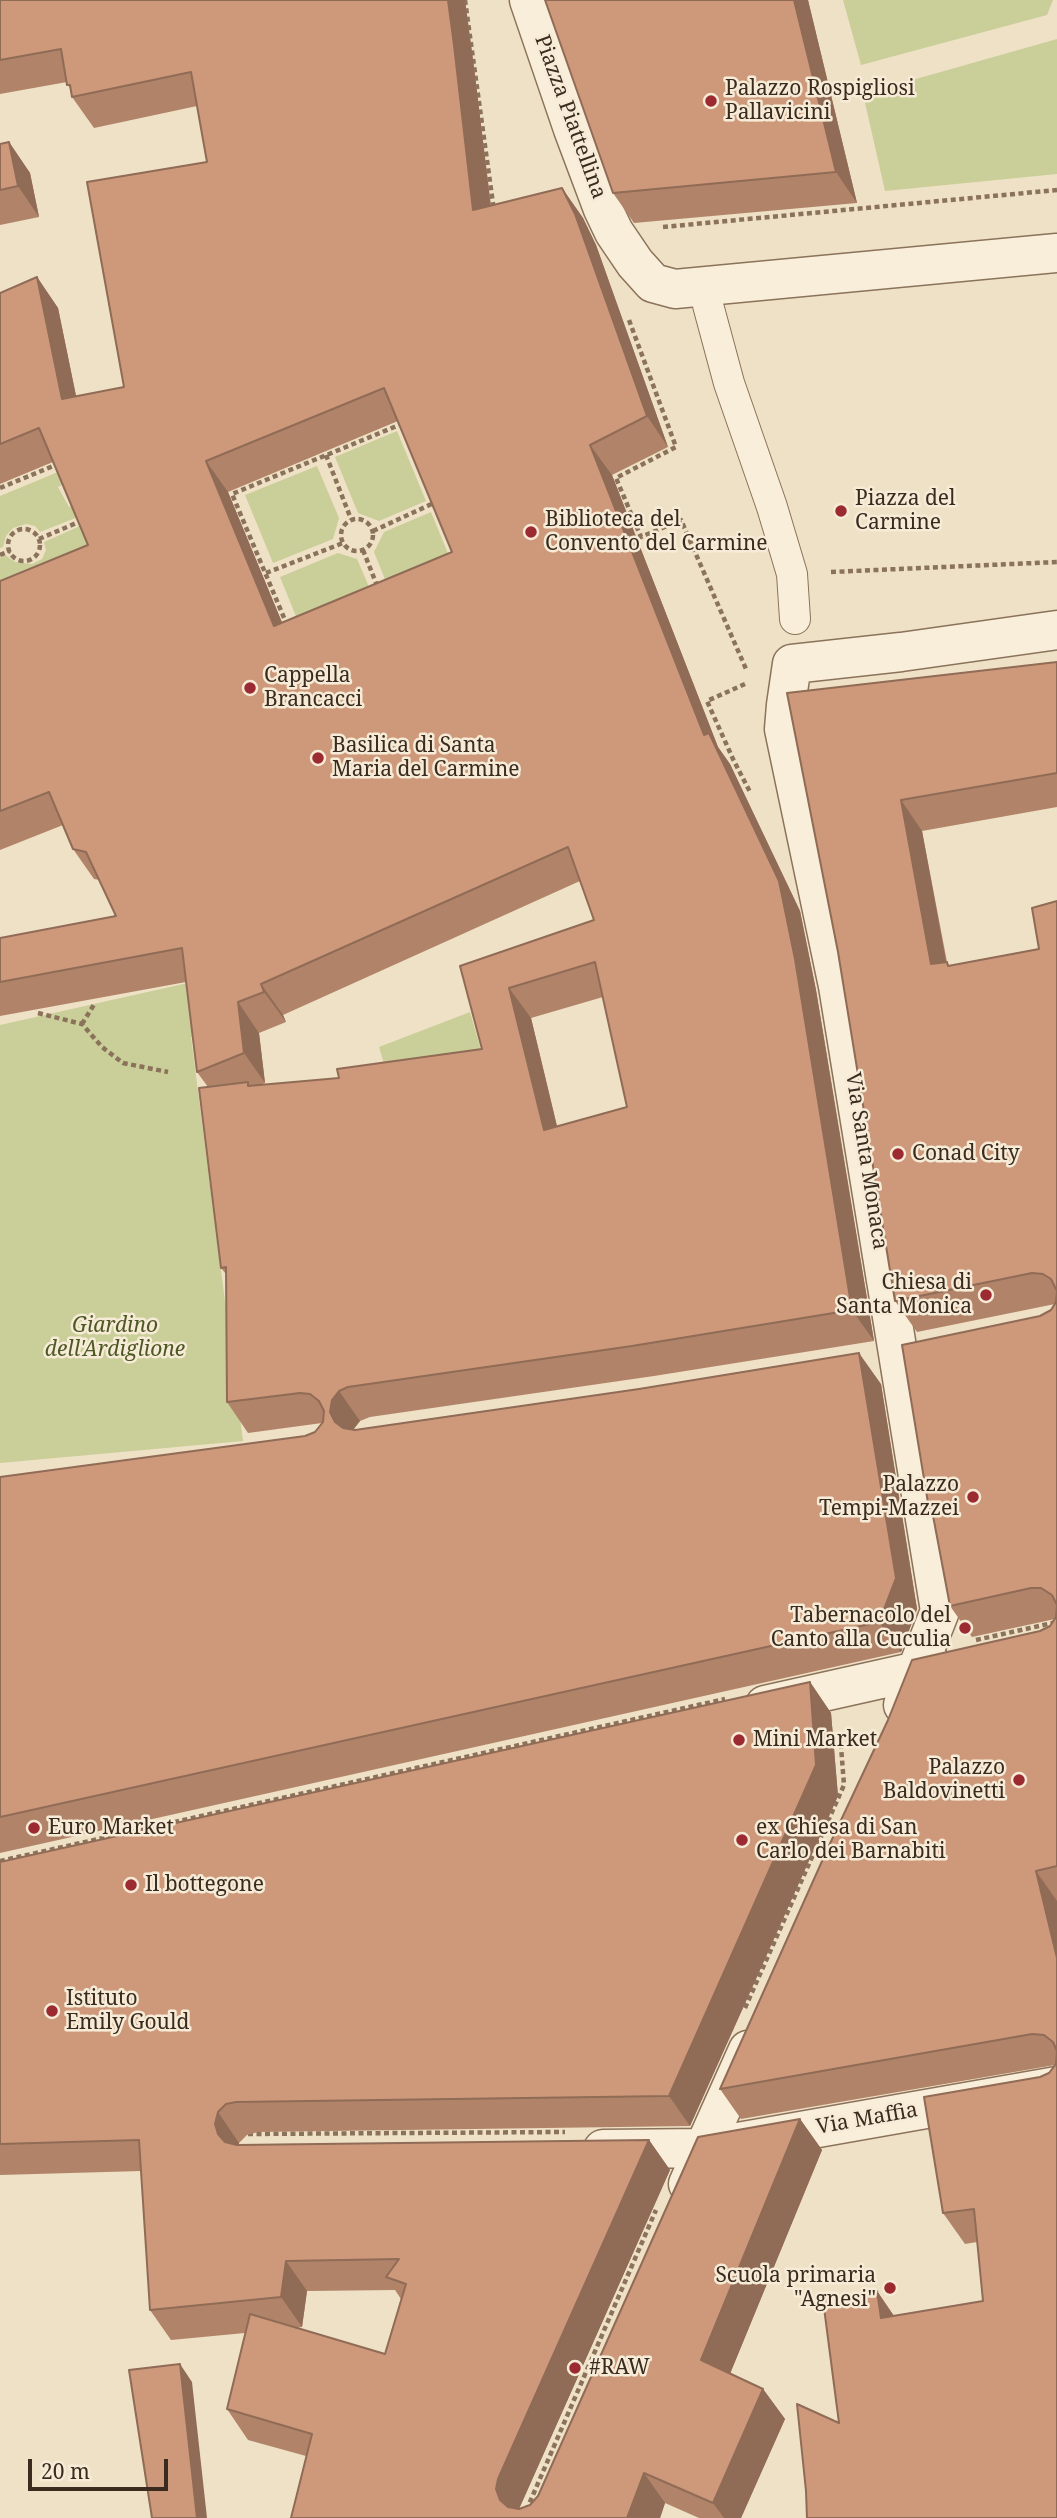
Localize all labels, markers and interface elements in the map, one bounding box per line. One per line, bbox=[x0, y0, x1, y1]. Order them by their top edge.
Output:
street label: Piazza Piattellina bbox=[529, 32, 611, 202]
place label: Palazzo Rospigliosi Pallavicini bbox=[725, 76, 915, 126]
marker: Palazzo Rospigliosi Pallavicini bbox=[703, 93, 719, 109]
place label: Piazza del Carmine bbox=[855, 486, 956, 536]
marker: Piazza del Carmine bbox=[833, 503, 849, 519]
place label: Biblioteca del Convento del Carmine bbox=[545, 507, 768, 557]
marker: Biblioteca del Convento del Carmine bbox=[523, 524, 539, 540]
place label: Cappella Brancacci bbox=[264, 663, 362, 713]
marker: Cappella Brancacci bbox=[242, 680, 258, 696]
place label: Basilica di Santa Maria del Carmine bbox=[332, 733, 519, 783]
marker: Basilica di Santa Maria del Carmine bbox=[310, 750, 326, 766]
street label: Via Santa Monaca bbox=[840, 1071, 892, 1251]
place label: Conad City bbox=[912, 1141, 1020, 1167]
marker: Conad City bbox=[890, 1146, 906, 1162]
place label: Chiesa di Santa Monica bbox=[836, 1270, 972, 1320]
marker: Chiesa di Santa Monica bbox=[978, 1287, 994, 1303]
park label: Giardino dell'Ardiglione bbox=[45, 1313, 185, 1363]
place label: Palazzo Tempi-Mazzei bbox=[819, 1472, 959, 1522]
marker: Palazzo Tempi-Mazzei bbox=[965, 1489, 981, 1505]
place label: Tabernacolo del Canto alla Cuculia bbox=[771, 1603, 951, 1653]
marker: Tabernacolo del Canto alla Cuculia bbox=[957, 1620, 973, 1636]
place label: Mini Market bbox=[753, 1727, 877, 1753]
marker: Mini Market bbox=[731, 1732, 747, 1748]
place label: Palazzo Baldovinetti bbox=[883, 1755, 1005, 1805]
marker: Palazzo Baldovinetti bbox=[1011, 1772, 1027, 1788]
place label: Euro Market bbox=[48, 1815, 174, 1841]
place label: ex Chiesa di San Carlo dei Barnabiti bbox=[756, 1815, 946, 1865]
marker: Euro Market bbox=[26, 1820, 42, 1836]
marker: ex Chiesa di San Carlo dei Barnabiti bbox=[734, 1832, 750, 1848]
place label: Il bottegone bbox=[145, 1872, 264, 1898]
marker: Il bottegone bbox=[123, 1877, 139, 1893]
place label: Istituto Emily Gould bbox=[66, 1986, 189, 2036]
marker: Istituto Emily Gould bbox=[44, 2003, 60, 2019]
street label: Via Maffia bbox=[814, 2098, 920, 2140]
place label: Scuola primaria "Agnesi" bbox=[715, 2263, 876, 2313]
marker: Scuola primaria "Agnesi" bbox=[882, 2280, 898, 2296]
place label: #RAW bbox=[589, 2355, 650, 2381]
marker: #RAW bbox=[567, 2360, 583, 2376]
scale bar bbox=[32, 2444, 172, 2488]
text: 20 m bbox=[41, 2457, 90, 2485]

